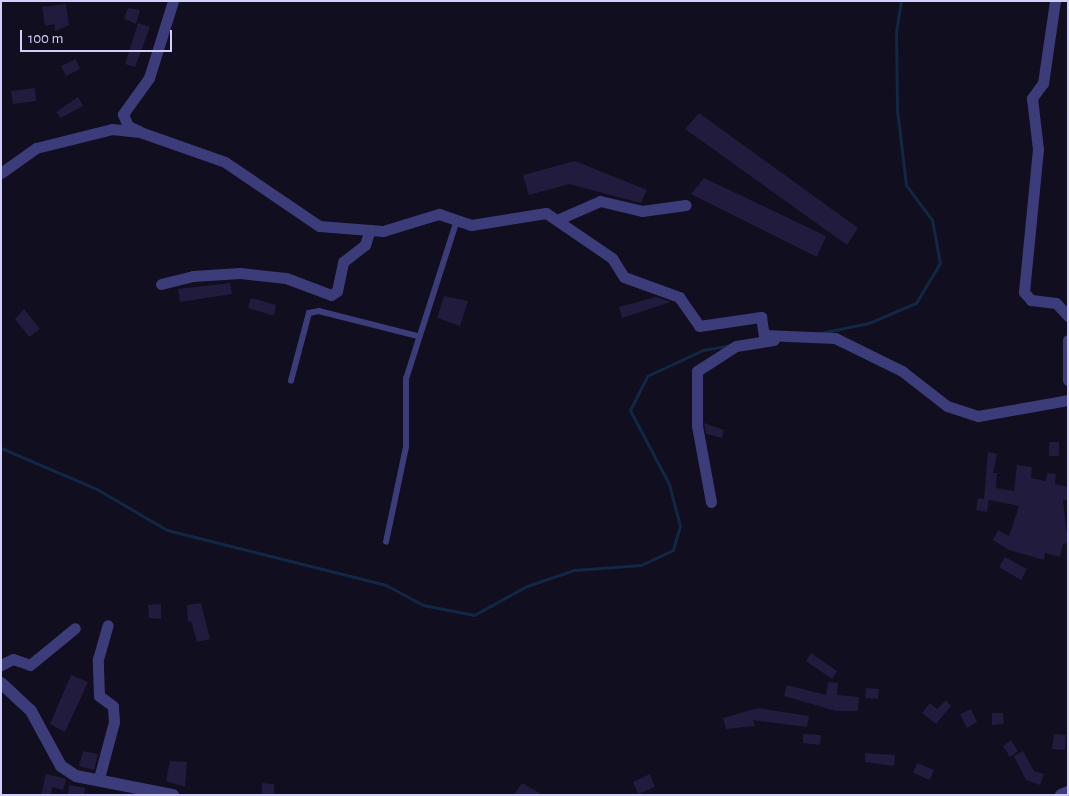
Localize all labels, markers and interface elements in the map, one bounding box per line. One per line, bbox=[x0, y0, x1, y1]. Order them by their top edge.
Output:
scale bar bbox=[22, 20, 175, 52]
text: 100 m bbox=[28, 31, 63, 46]

